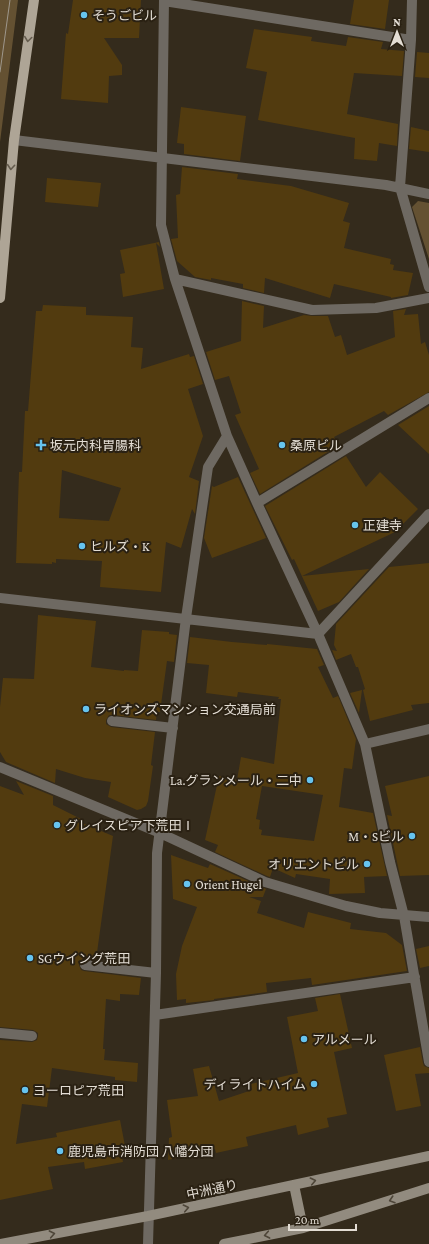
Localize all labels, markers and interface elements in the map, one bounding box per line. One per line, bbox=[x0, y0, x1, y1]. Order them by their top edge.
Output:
place label: そうごビル bbox=[92, 8, 157, 23]
marker: そうごビル bbox=[79, 10, 89, 20]
north arrow bbox=[377, 12, 417, 52]
text: N bbox=[393, 16, 401, 28]
one-way arrow bbox=[25, 36, 33, 42]
one-way arrow bbox=[7, 164, 16, 170]
place label: 坂元内科胃腸科 bbox=[50, 438, 141, 453]
place label: 桑原ビル bbox=[290, 438, 342, 453]
marker: 坂元内科胃腸科 bbox=[35, 439, 47, 451]
marker: 桑原ビル bbox=[277, 440, 287, 450]
place label: 正建寺 bbox=[363, 518, 402, 533]
marker: 正建寺 bbox=[350, 520, 360, 530]
place label: ヒルズ・K bbox=[90, 539, 150, 554]
marker: ヒルズ・K bbox=[77, 541, 87, 551]
place label: ライオンズマンション交通局前 bbox=[94, 702, 276, 717]
marker: ライオンズマンション交通局前 bbox=[81, 704, 91, 714]
place label: La.グランメール・二中 bbox=[170, 773, 302, 788]
marker: La.グランメール・二中 bbox=[305, 775, 315, 785]
place label: グレイスピア下荒田Ⅰ bbox=[65, 818, 195, 833]
marker: グレイスピア下荒田Ⅰ bbox=[52, 820, 62, 830]
place label: M・Sビル bbox=[348, 829, 404, 844]
marker: M・Sビル bbox=[407, 831, 417, 841]
place label: オリエントビル bbox=[268, 857, 359, 872]
marker: オリエントビル bbox=[362, 859, 372, 869]
place label: Orient Hugel bbox=[195, 877, 263, 892]
marker: Orient Hugel bbox=[182, 879, 192, 889]
place label: SGウイング荒田 bbox=[38, 951, 130, 966]
marker: SGウイング荒田 bbox=[25, 953, 35, 963]
place label: アルメール bbox=[312, 1032, 377, 1047]
marker: アルメール bbox=[299, 1034, 309, 1044]
place label: ディライトハイム bbox=[203, 1077, 306, 1092]
marker: ディライトハイム bbox=[309, 1079, 319, 1089]
place label: ヨーロピア荒田 bbox=[33, 1083, 124, 1098]
marker: ヨーロピア荒田 bbox=[20, 1085, 30, 1095]
place label: 鹿児島市消防団 八幡分団 bbox=[68, 1144, 213, 1159]
marker: 鹿児島市消防団 八幡分団 bbox=[55, 1146, 65, 1156]
street label: 中洲通り bbox=[185, 1177, 239, 1202]
one-way arrow bbox=[310, 1177, 316, 1185]
one-way arrow bbox=[388, 1195, 395, 1204]
one-way arrow bbox=[183, 1204, 189, 1212]
scale bar bbox=[289, 1206, 356, 1232]
text: 20 m bbox=[295, 1213, 320, 1227]
one-way arrow bbox=[49, 1230, 55, 1239]
one-way arrow bbox=[264, 1230, 270, 1239]

